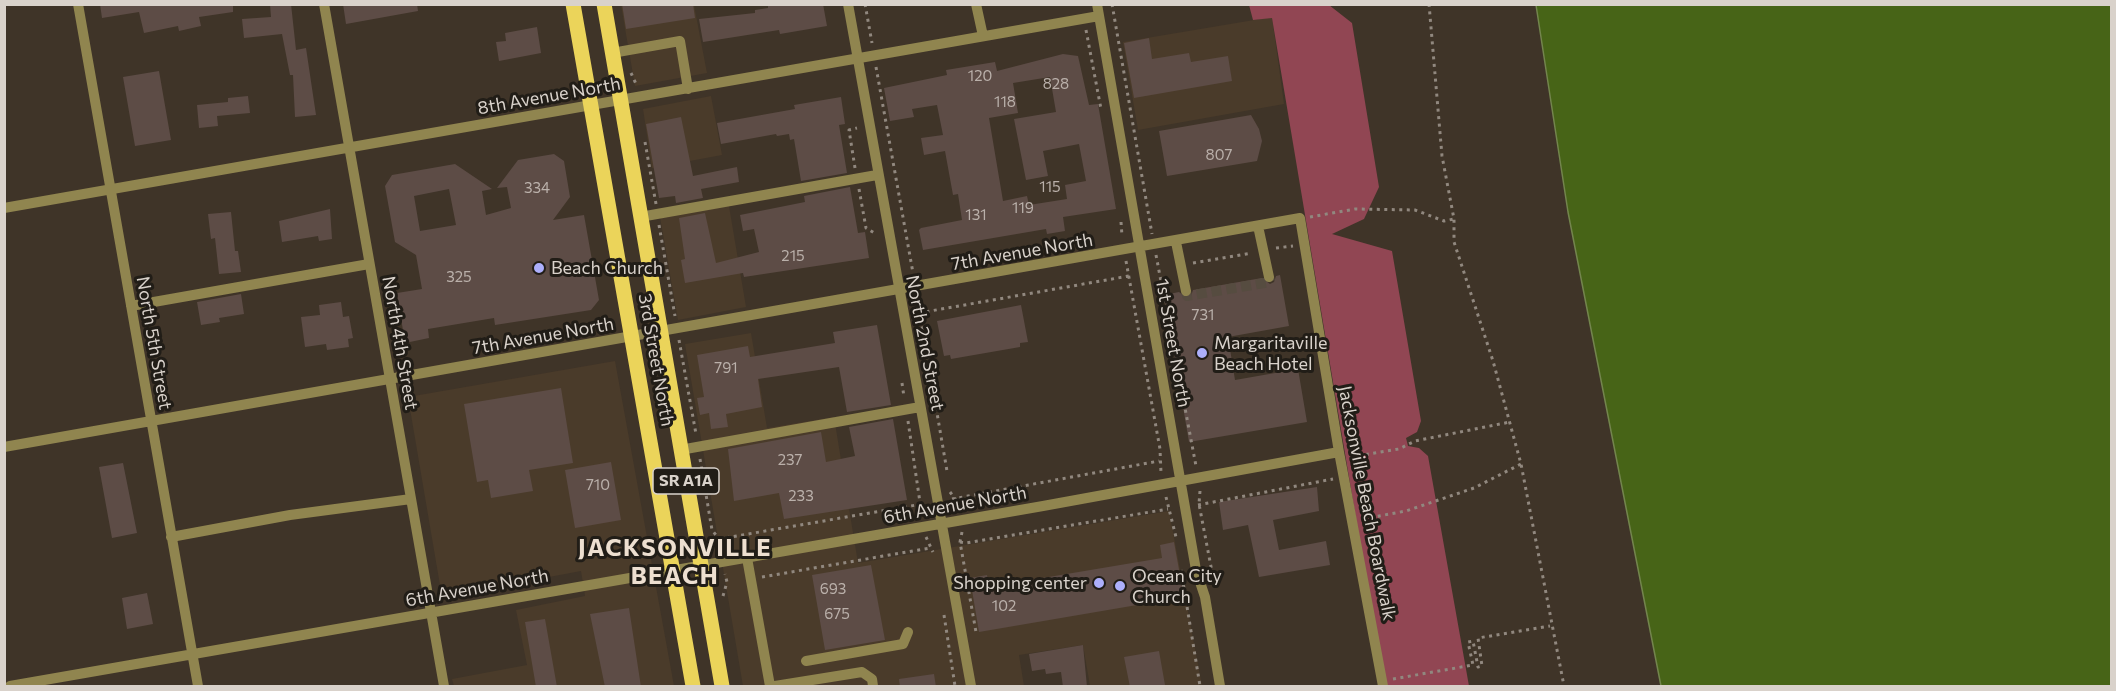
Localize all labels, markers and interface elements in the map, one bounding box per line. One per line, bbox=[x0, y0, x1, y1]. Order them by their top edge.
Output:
house number: 120 bbox=[968, 67, 992, 85]
street label: 8th Avenue North bbox=[476, 73, 622, 119]
house number: 828 bbox=[1043, 75, 1069, 93]
house number: 118 bbox=[994, 93, 1016, 111]
house number: 807 bbox=[1206, 146, 1232, 164]
house number: 115 bbox=[1039, 178, 1061, 196]
house number: 334 bbox=[524, 179, 550, 197]
house number: 119 bbox=[1012, 199, 1034, 217]
house number: 131 bbox=[965, 206, 987, 224]
street label: 7th Avenue North bbox=[950, 229, 1094, 275]
house number: 215 bbox=[781, 247, 805, 265]
place label: Beach Church bbox=[551, 257, 663, 279]
marker: Beach Church bbox=[532, 261, 546, 275]
house number: 325 bbox=[446, 268, 472, 286]
street label: North 2nd Street bbox=[901, 273, 949, 413]
street label: North 4th Street bbox=[378, 274, 422, 412]
street label: North 5th Street bbox=[132, 275, 176, 411]
street label: 1st Street North bbox=[1151, 277, 1195, 409]
street label: 3rd Street North bbox=[634, 292, 678, 428]
house number: 731 bbox=[1192, 306, 1214, 324]
street label: 7th Avenue North bbox=[471, 313, 615, 359]
place label: Margaritaville Beach Hotel bbox=[1214, 332, 1328, 374]
marker: Margaritaville Beach Hotel bbox=[1195, 346, 1209, 360]
house number: 791 bbox=[714, 359, 738, 377]
street label: Jacksonville Beach Boardwalk bbox=[1334, 384, 1400, 622]
house number: 237 bbox=[778, 451, 802, 469]
road number: SR A1A bbox=[653, 468, 719, 494]
house number: 710 bbox=[586, 476, 610, 494]
street label: 6th Avenue North bbox=[882, 482, 1028, 528]
house number: 233 bbox=[788, 487, 814, 505]
district label: JACKSONVILLE BEACH bbox=[578, 534, 772, 590]
street label: 6th Avenue North bbox=[404, 565, 550, 611]
place label: Ocean City Church bbox=[1132, 565, 1222, 608]
place label: Shopping center bbox=[953, 572, 1087, 594]
marker: Shopping center bbox=[1092, 576, 1106, 590]
marker: Ocean City Church bbox=[1113, 579, 1127, 593]
house number: 693 bbox=[820, 580, 846, 598]
house number: 102 bbox=[992, 597, 1016, 615]
house number: 675 bbox=[824, 605, 850, 623]

